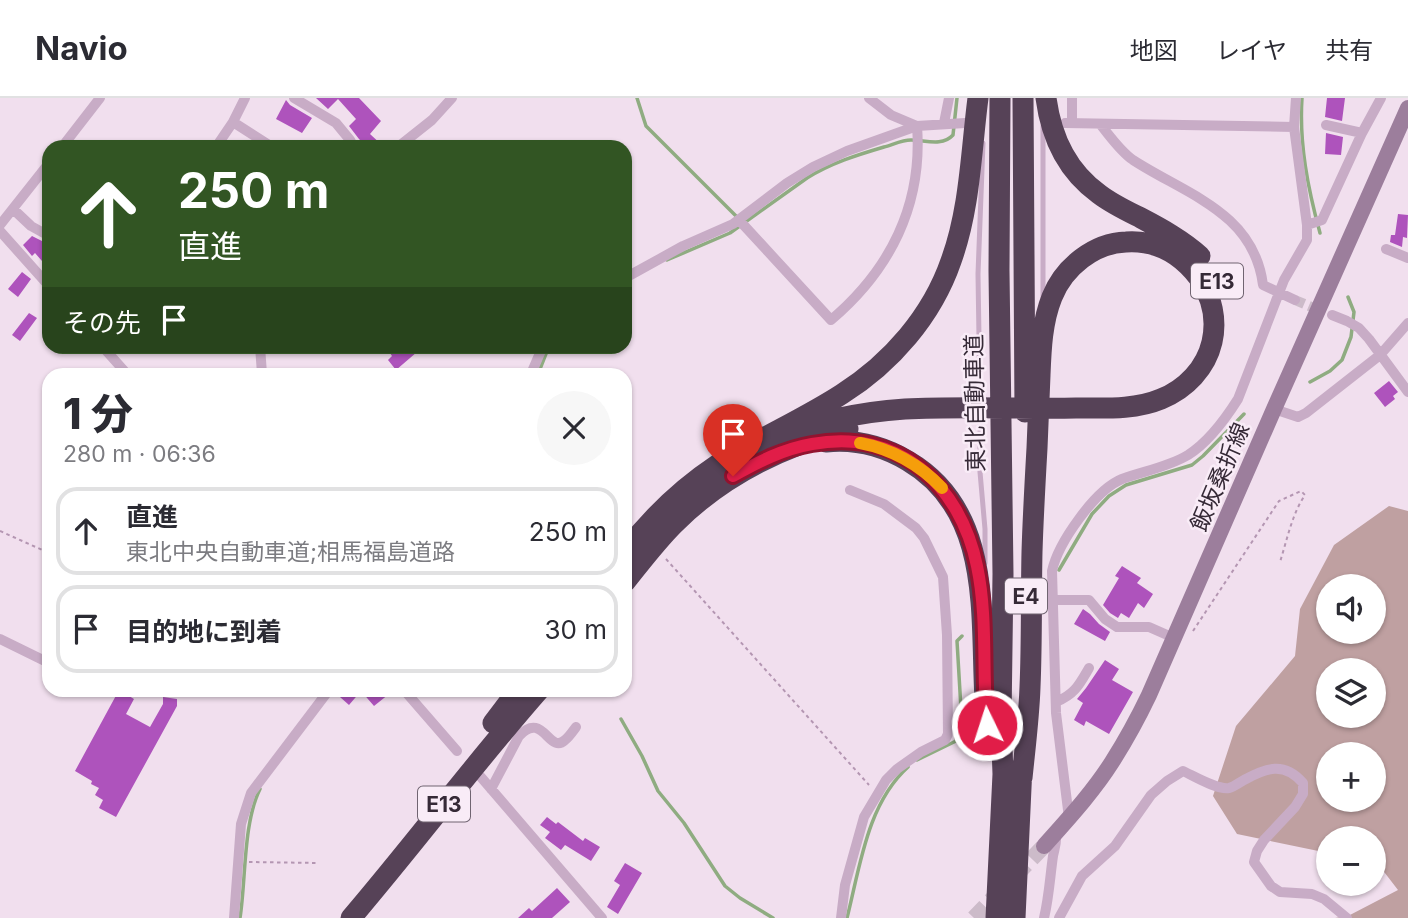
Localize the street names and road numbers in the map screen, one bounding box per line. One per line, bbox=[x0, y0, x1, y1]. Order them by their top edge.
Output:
road number: E13 bbox=[1191, 264, 1243, 298]
street label: 東北自動車道 bbox=[960, 334, 990, 472]
street label: 飯坂桑折線 bbox=[1185, 419, 1255, 535]
road number: E4 bbox=[1005, 578, 1047, 614]
road number: E13 bbox=[418, 786, 470, 822]

